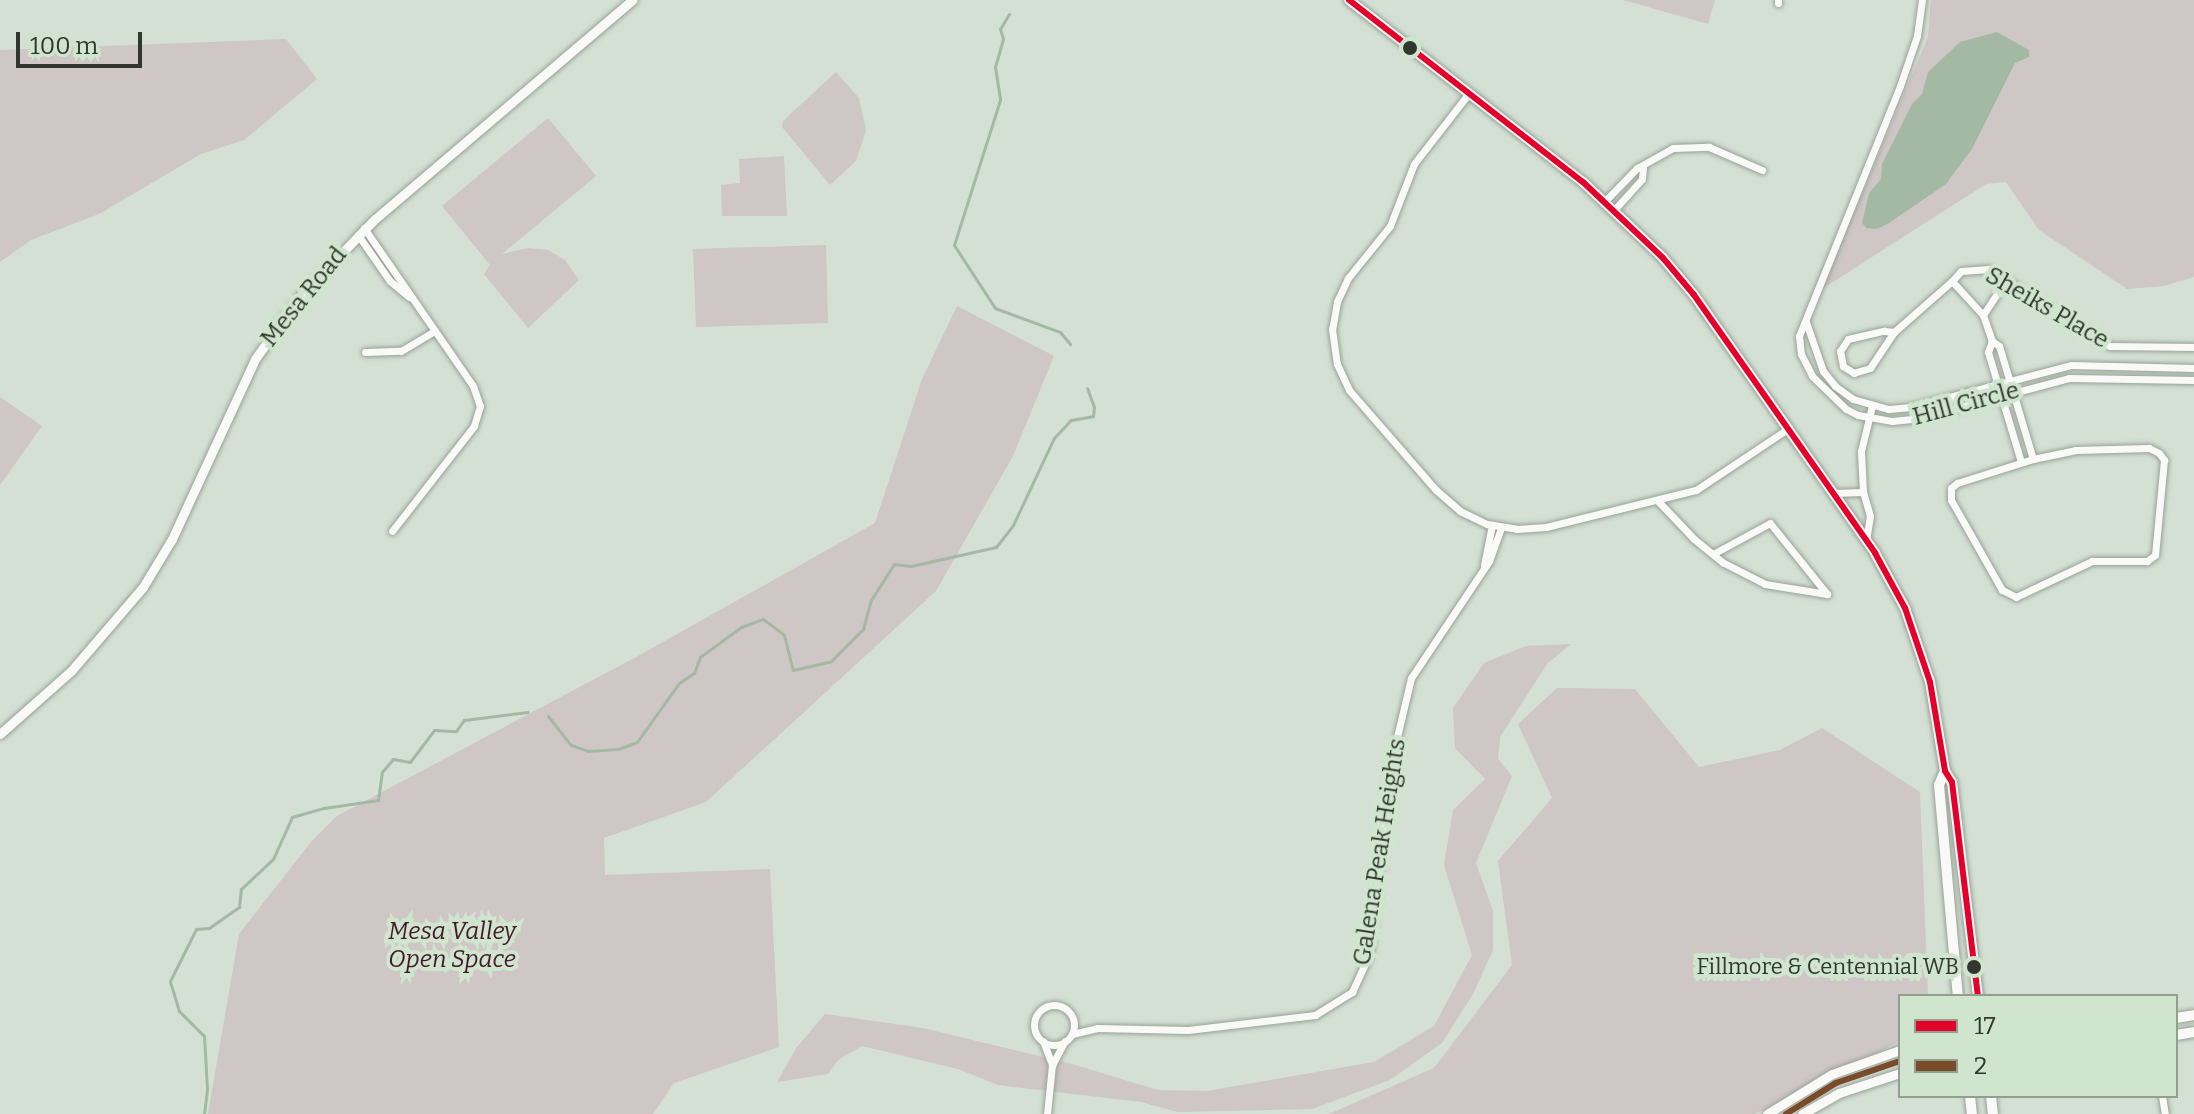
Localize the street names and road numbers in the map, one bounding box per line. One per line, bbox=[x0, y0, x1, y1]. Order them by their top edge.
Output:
street label: Mesa Road bbox=[255, 241, 353, 353]
street label: Sheiks Place bbox=[1980, 261, 2114, 355]
street label: Hill Circle bbox=[1910, 376, 2022, 432]
street label: Galena Peak Heights bbox=[1348, 737, 1412, 967]

